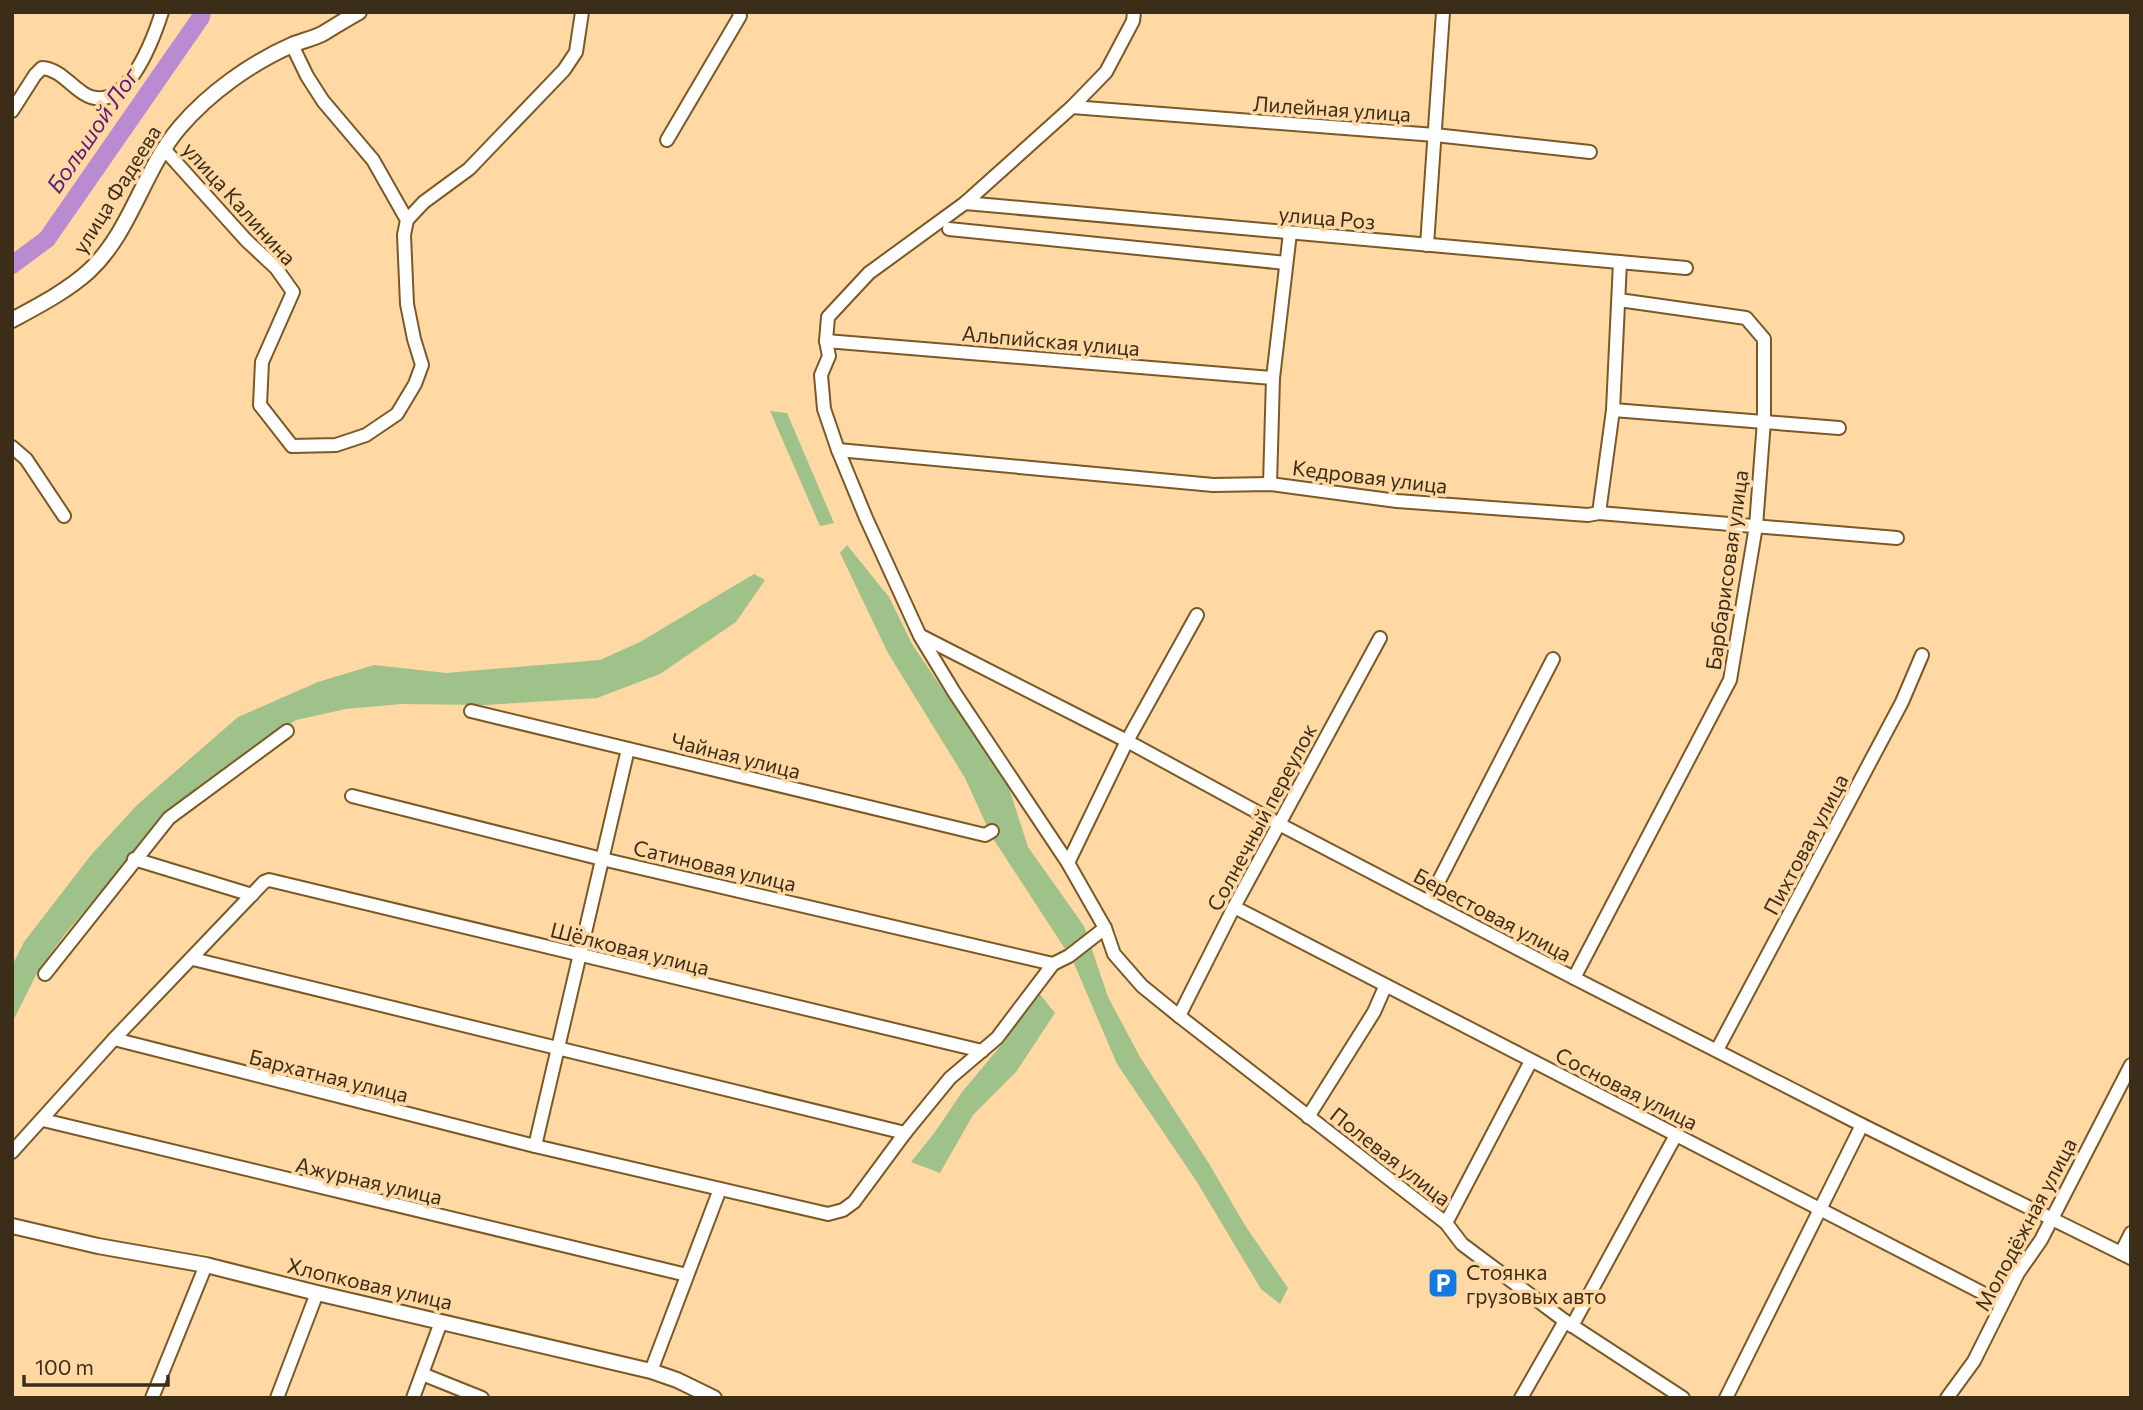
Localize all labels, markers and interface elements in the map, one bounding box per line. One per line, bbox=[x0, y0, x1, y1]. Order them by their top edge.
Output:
water label: Большой Лог bbox=[40, 61, 145, 198]
street label: Лилейная улица bbox=[1252, 90, 1412, 126]
street label: улица Фадеева bbox=[67, 120, 165, 258]
street label: улица Калинина bbox=[178, 136, 302, 270]
street label: улица Роз bbox=[1278, 200, 1376, 234]
street label: Альпийская улица bbox=[961, 320, 1141, 360]
street label: Кедровая улица bbox=[1291, 454, 1449, 498]
street label: Барбарисовая улица bbox=[1700, 468, 1752, 672]
street label: Солнечный переулок bbox=[1201, 719, 1321, 915]
street label: Чайная улица bbox=[669, 727, 803, 783]
street label: Пихтовая улица bbox=[1757, 769, 1853, 919]
street label: Сатиновая улица bbox=[631, 834, 799, 896]
street label: Берестовая улица bbox=[1410, 862, 1576, 966]
street label: Шёлковая улица bbox=[548, 916, 712, 980]
street label: Сосновая улица bbox=[1552, 1041, 1702, 1135]
street label: Бархатная улица bbox=[247, 1043, 411, 1107]
street label: Полевая улица bbox=[1326, 1101, 1456, 1211]
street label: Молодёжная улица bbox=[1969, 1133, 2081, 1315]
street label: Ажурная улица bbox=[293, 1151, 445, 1209]
street label: Хлопковая улица bbox=[285, 1252, 455, 1314]
place label: Стоянка грузовых авто bbox=[1466, 1259, 1607, 1308]
parking icon: Стоянка грузовых авто bbox=[1426, 1266, 1460, 1300]
scale bar bbox=[24, 1344, 168, 1388]
text: 100 m bbox=[35, 1354, 94, 1379]

